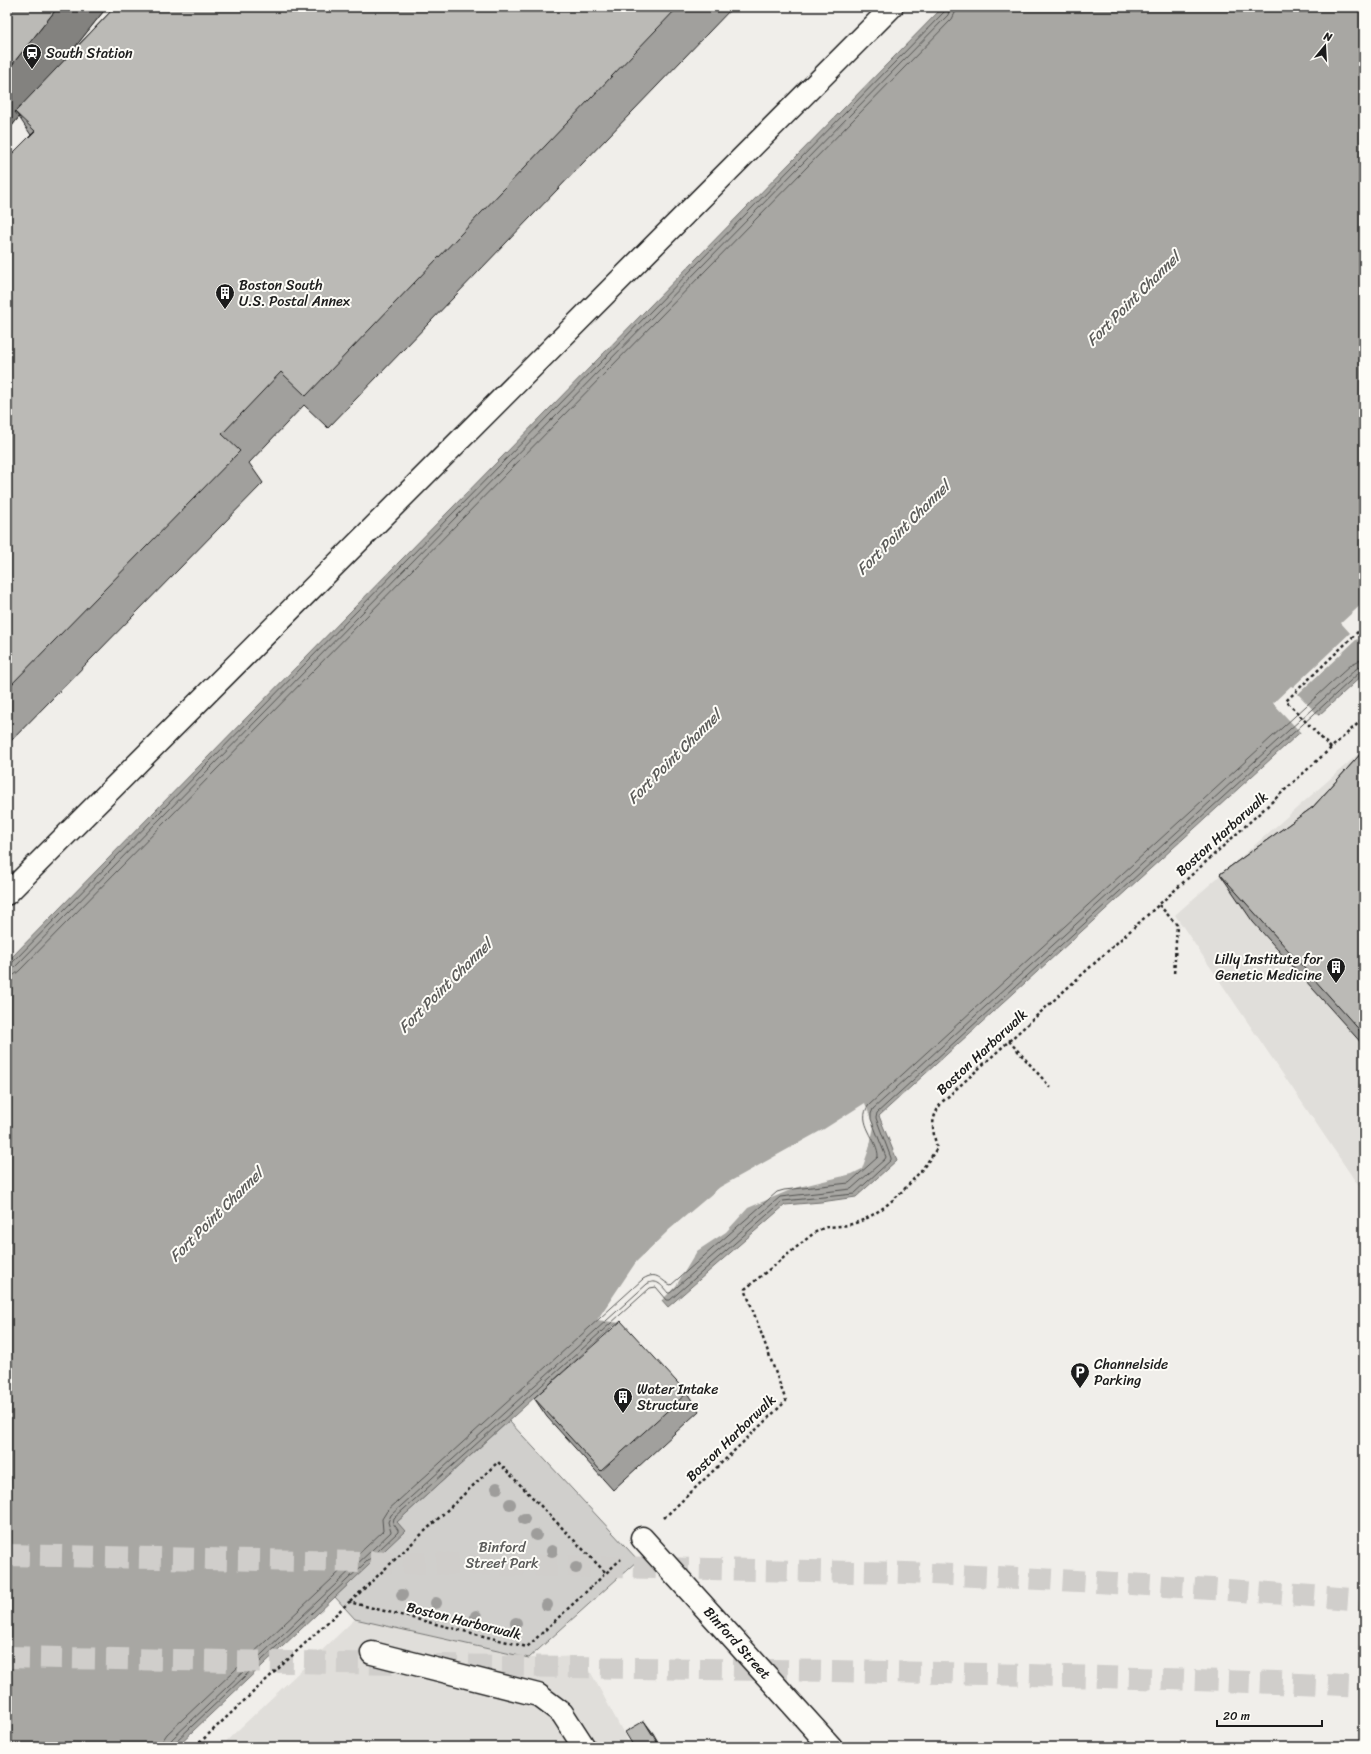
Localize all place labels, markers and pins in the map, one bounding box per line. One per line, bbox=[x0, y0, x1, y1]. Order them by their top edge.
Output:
place label: South Station bbox=[46, 41, 133, 66]
station icon: South Station bbox=[21, 42, 43, 70]
place label: Boston South U.S. Postal Annex bbox=[239, 273, 351, 314]
building icon: Boston South U.S. Postal Annex bbox=[214, 282, 236, 310]
place label: Lilly Institute for Genetic Medicine bbox=[1215, 947, 1323, 988]
building icon: Lilly Institute for Genetic Medicine bbox=[1325, 956, 1347, 984]
place label: Channelside Parking bbox=[1094, 1352, 1168, 1393]
parking icon: Channelside Parking bbox=[1069, 1361, 1091, 1389]
place label: Water Intake Structure bbox=[637, 1377, 718, 1418]
building icon: Water Intake Structure bbox=[612, 1386, 634, 1414]

